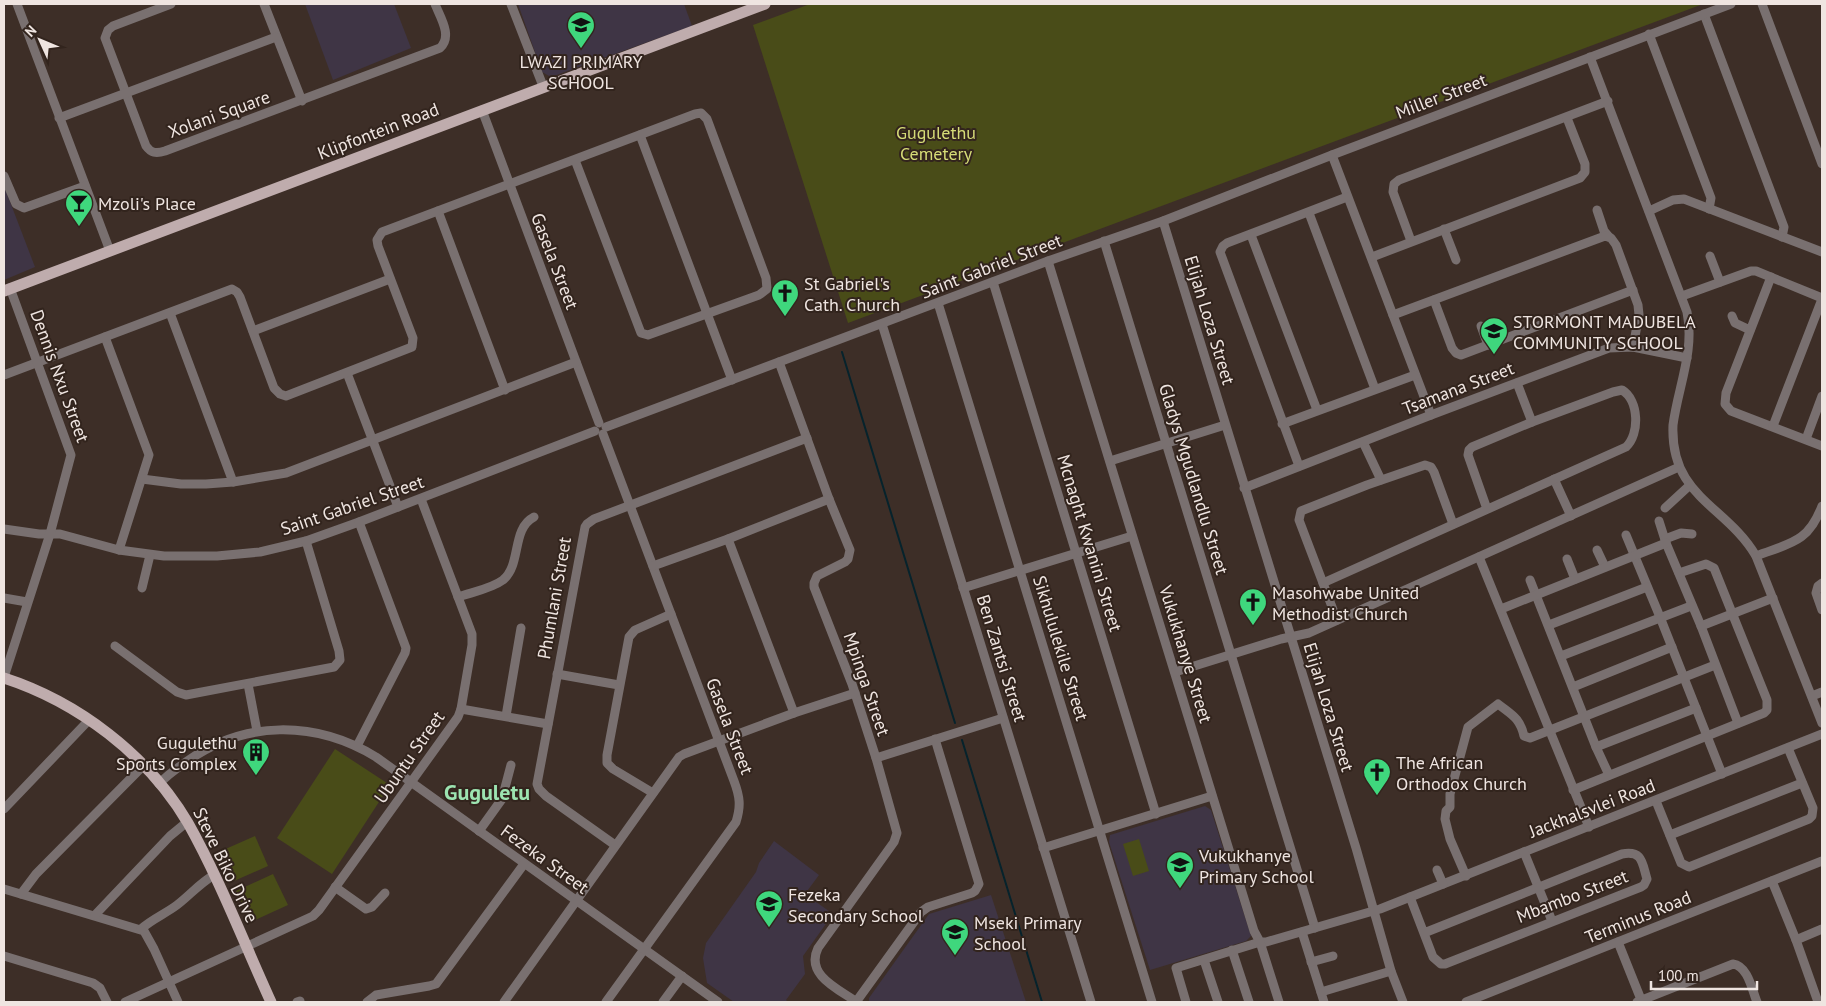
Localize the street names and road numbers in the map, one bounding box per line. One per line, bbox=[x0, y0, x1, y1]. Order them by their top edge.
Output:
street label: Miller Street bbox=[1392, 68, 1490, 124]
street label: Xolani Square bbox=[165, 85, 273, 143]
street label: Klipfontein Road bbox=[314, 97, 442, 165]
street label: Gasela Street bbox=[526, 209, 584, 313]
street label: Saint Gabriel Street bbox=[917, 228, 1065, 304]
street label: Elijah Loza Street bbox=[1179, 253, 1241, 387]
street label: Dennis Nxu Street bbox=[25, 306, 95, 446]
street label: Tsamana Street bbox=[1399, 356, 1517, 420]
street label: Gladys Mgudlandlu Street bbox=[1154, 381, 1234, 577]
street label: Mcnaght Kwanini Street bbox=[1052, 452, 1128, 634]
street label: Saint Gabriel Street bbox=[277, 470, 427, 540]
street label: Phumlani Street bbox=[532, 535, 576, 661]
street label: Sikhululekile Street bbox=[1028, 573, 1094, 723]
street label: Vukukhanye Street bbox=[1154, 581, 1218, 726]
street label: Ben Zantsi Street bbox=[972, 592, 1032, 724]
street label: Mpinga Street bbox=[839, 629, 895, 739]
street label: Elijah Loza Street bbox=[1298, 640, 1360, 774]
street label: Gasela Street bbox=[701, 674, 759, 778]
street label: Ubuntu Street bbox=[369, 706, 449, 808]
street label: Jackhalsvlei Road bbox=[1525, 773, 1658, 843]
street label: Steve Biko Drive bbox=[188, 804, 264, 926]
street label: Fezeka Street bbox=[496, 819, 594, 899]
street label: Mbambo Street bbox=[1513, 864, 1631, 928]
street label: Terminus Road bbox=[1582, 885, 1694, 949]

